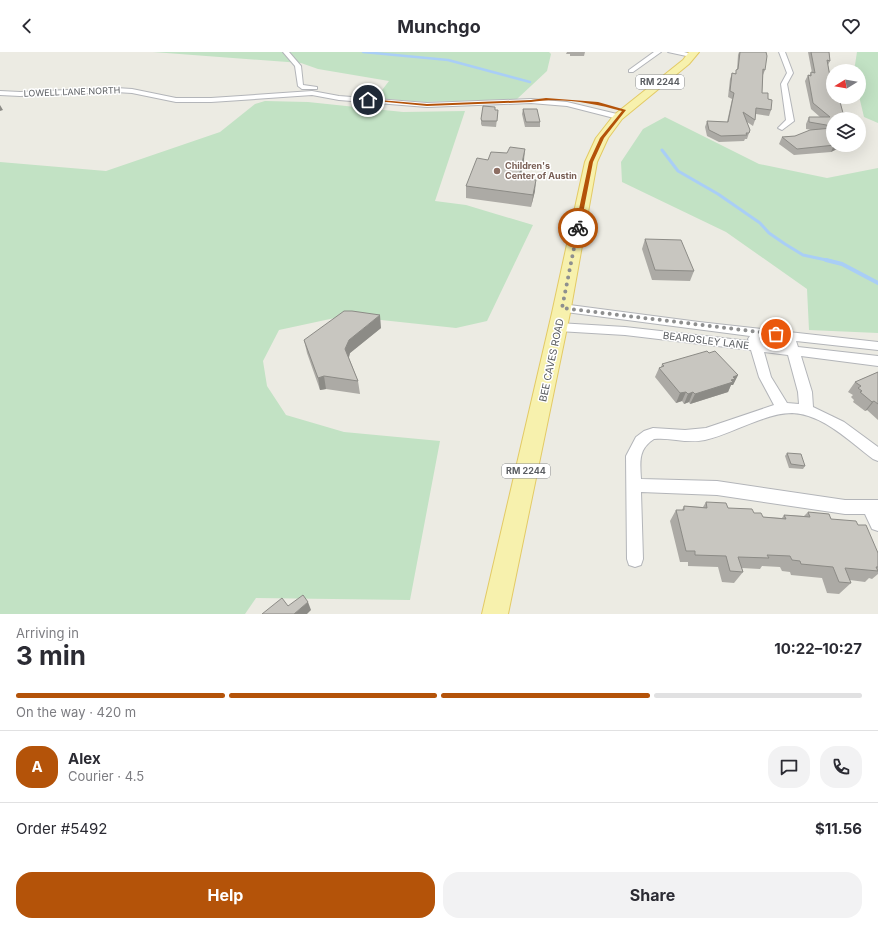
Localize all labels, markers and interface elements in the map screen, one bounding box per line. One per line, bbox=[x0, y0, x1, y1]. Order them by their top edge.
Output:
icon: back bbox=[16, 15, 38, 37]
icon: heart bbox=[840, 15, 862, 37]
text: Munchgo bbox=[397, 16, 481, 37]
north arrow bbox=[826, 64, 866, 104]
map controls bbox=[826, 64, 866, 152]
road number: RM 2244 bbox=[636, 75, 684, 89]
pin bbox=[351, 83, 385, 117]
street label: LOWELL LANE NORTH bbox=[23, 84, 120, 99]
icon: home bbox=[357, 89, 379, 111]
button: layers bbox=[826, 112, 866, 152]
place label: Children's Center of Austin bbox=[505, 160, 577, 181]
marker: Children's Center of Austin bbox=[492, 166, 502, 176]
courier bbox=[558, 208, 598, 248]
icon: bike bbox=[567, 217, 589, 239]
street label: BEE CAVES ROAD bbox=[536, 317, 566, 403]
pin bbox=[759, 317, 793, 351]
icon: bag bbox=[765, 323, 787, 345]
street label: BEARDSLEY LANE bbox=[662, 329, 750, 351]
road number: RM 2244 bbox=[502, 464, 550, 478]
text: Arriving in bbox=[16, 625, 79, 641]
text: 10:22–10:27 bbox=[774, 639, 862, 658]
text: 3 min bbox=[16, 640, 86, 671]
text: On the way · 420 m bbox=[16, 704, 136, 720]
button: chat bbox=[768, 746, 810, 788]
button: phone bbox=[820, 746, 862, 788]
text: Alex bbox=[68, 749, 101, 768]
text: A bbox=[31, 757, 43, 776]
text: Courier · 4.5 bbox=[68, 768, 144, 784]
text: Order #5492 bbox=[16, 819, 107, 838]
text: $11.56 bbox=[815, 819, 862, 838]
button: Help bbox=[16, 872, 435, 918]
button: Share bbox=[443, 872, 862, 918]

